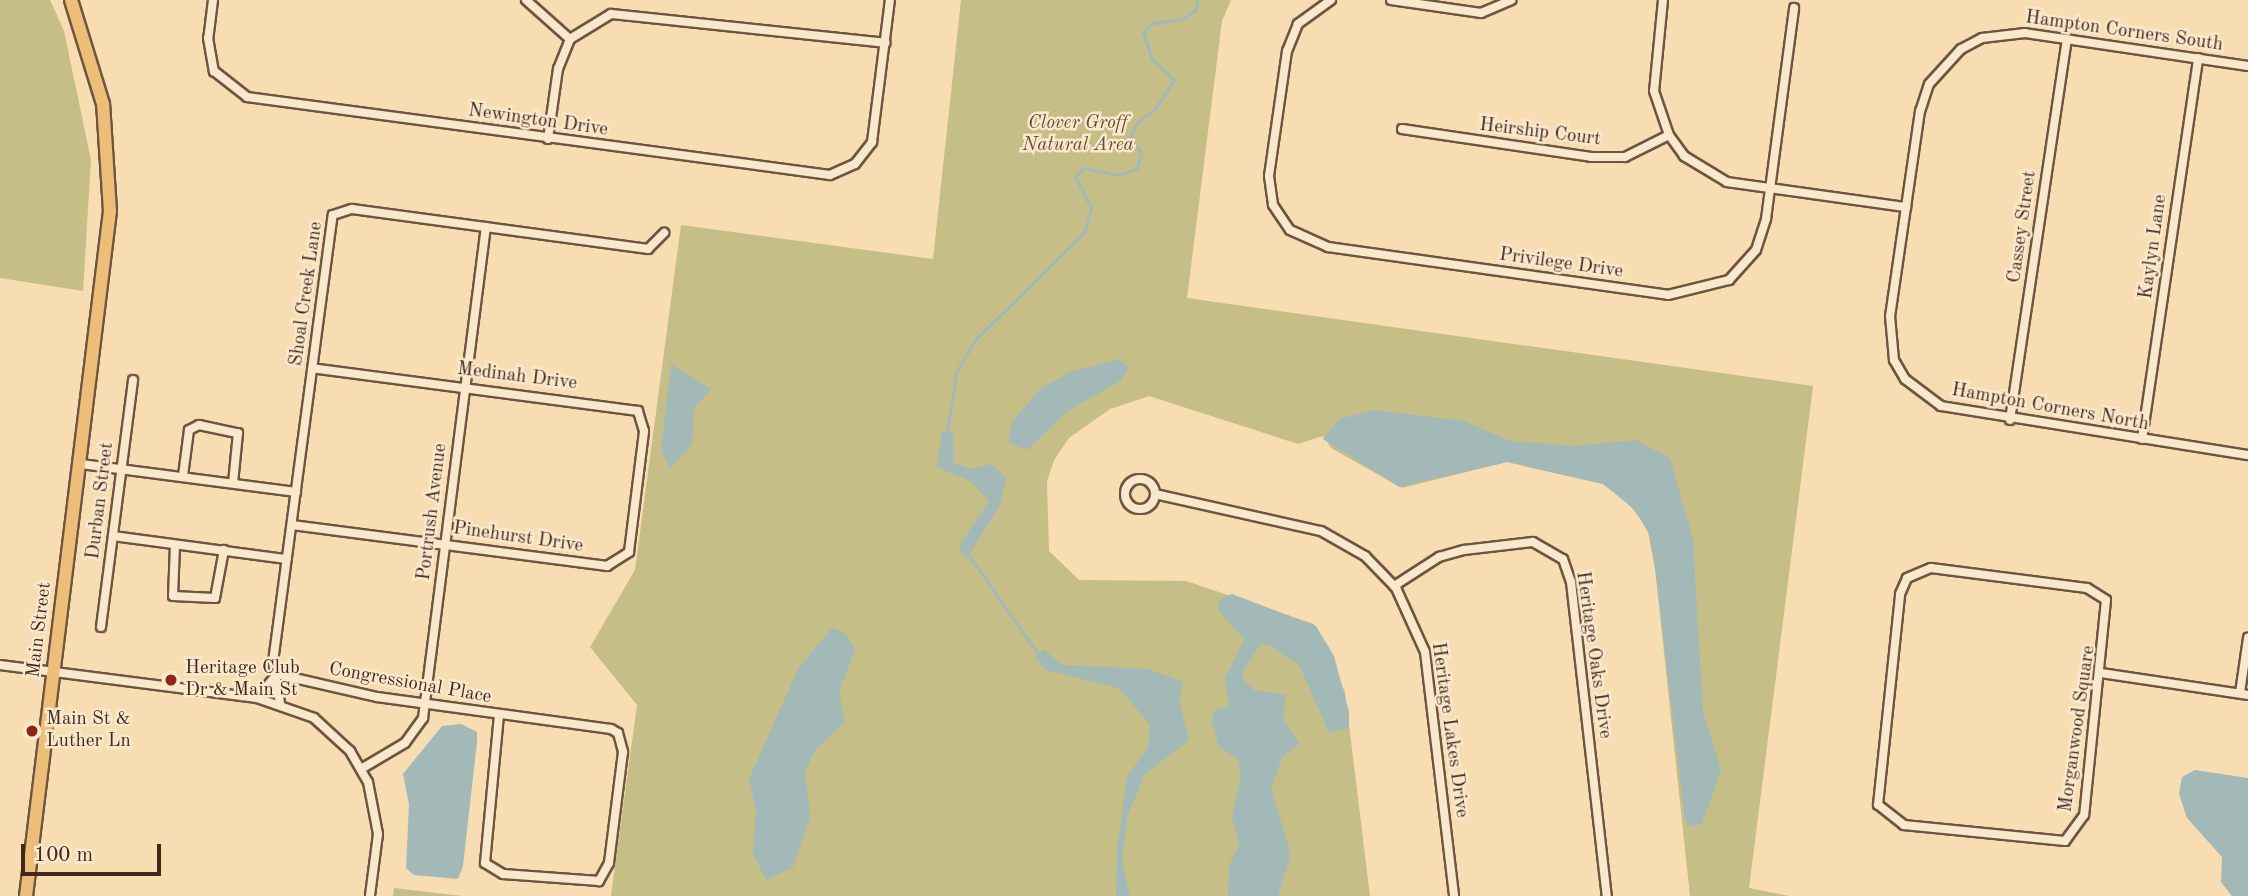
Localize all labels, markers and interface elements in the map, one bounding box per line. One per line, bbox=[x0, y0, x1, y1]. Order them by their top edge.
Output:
street label: Hampton Corners South bbox=[2024, 7, 2224, 57]
street label: Newington Drive bbox=[467, 100, 609, 142]
park label: Clover Groff Natural Area bbox=[1022, 113, 1134, 157]
street label: Heirship Court bbox=[1478, 114, 1602, 152]
street label: Cassey Street bbox=[2004, 169, 2042, 285]
street label: Kaylyn Lane bbox=[2135, 193, 2173, 301]
street label: Shoal Creek Lane bbox=[286, 220, 328, 368]
street label: Privilege Drive bbox=[1498, 244, 1624, 284]
street label: Medinah Drive bbox=[456, 358, 578, 396]
street label: Hampton Corners North bbox=[1950, 379, 2150, 437]
street label: Durban Street bbox=[83, 441, 119, 561]
street label: Portrush Avenue bbox=[413, 442, 453, 582]
street label: Pinehurst Drive bbox=[451, 518, 585, 558]
street label: Heritage Oaks Drive bbox=[1570, 570, 1616, 740]
street label: Main Street bbox=[23, 581, 57, 679]
street label: Heritage Lakes Drive bbox=[1425, 641, 1473, 819]
street label: Morganwood Square bbox=[2055, 644, 2101, 814]
place label: Heritage Club Dr & Main St bbox=[185, 658, 300, 702]
street label: Congressional Place bbox=[327, 658, 493, 710]
marker: Heritage Club Dr & Main St bbox=[163, 672, 179, 688]
place label: Main St & Luther Ln bbox=[46, 709, 131, 753]
marker: Main St & Luther Ln bbox=[24, 723, 40, 739]
scale bar bbox=[24, 830, 164, 874]
text: 100 m bbox=[34, 845, 93, 866]

